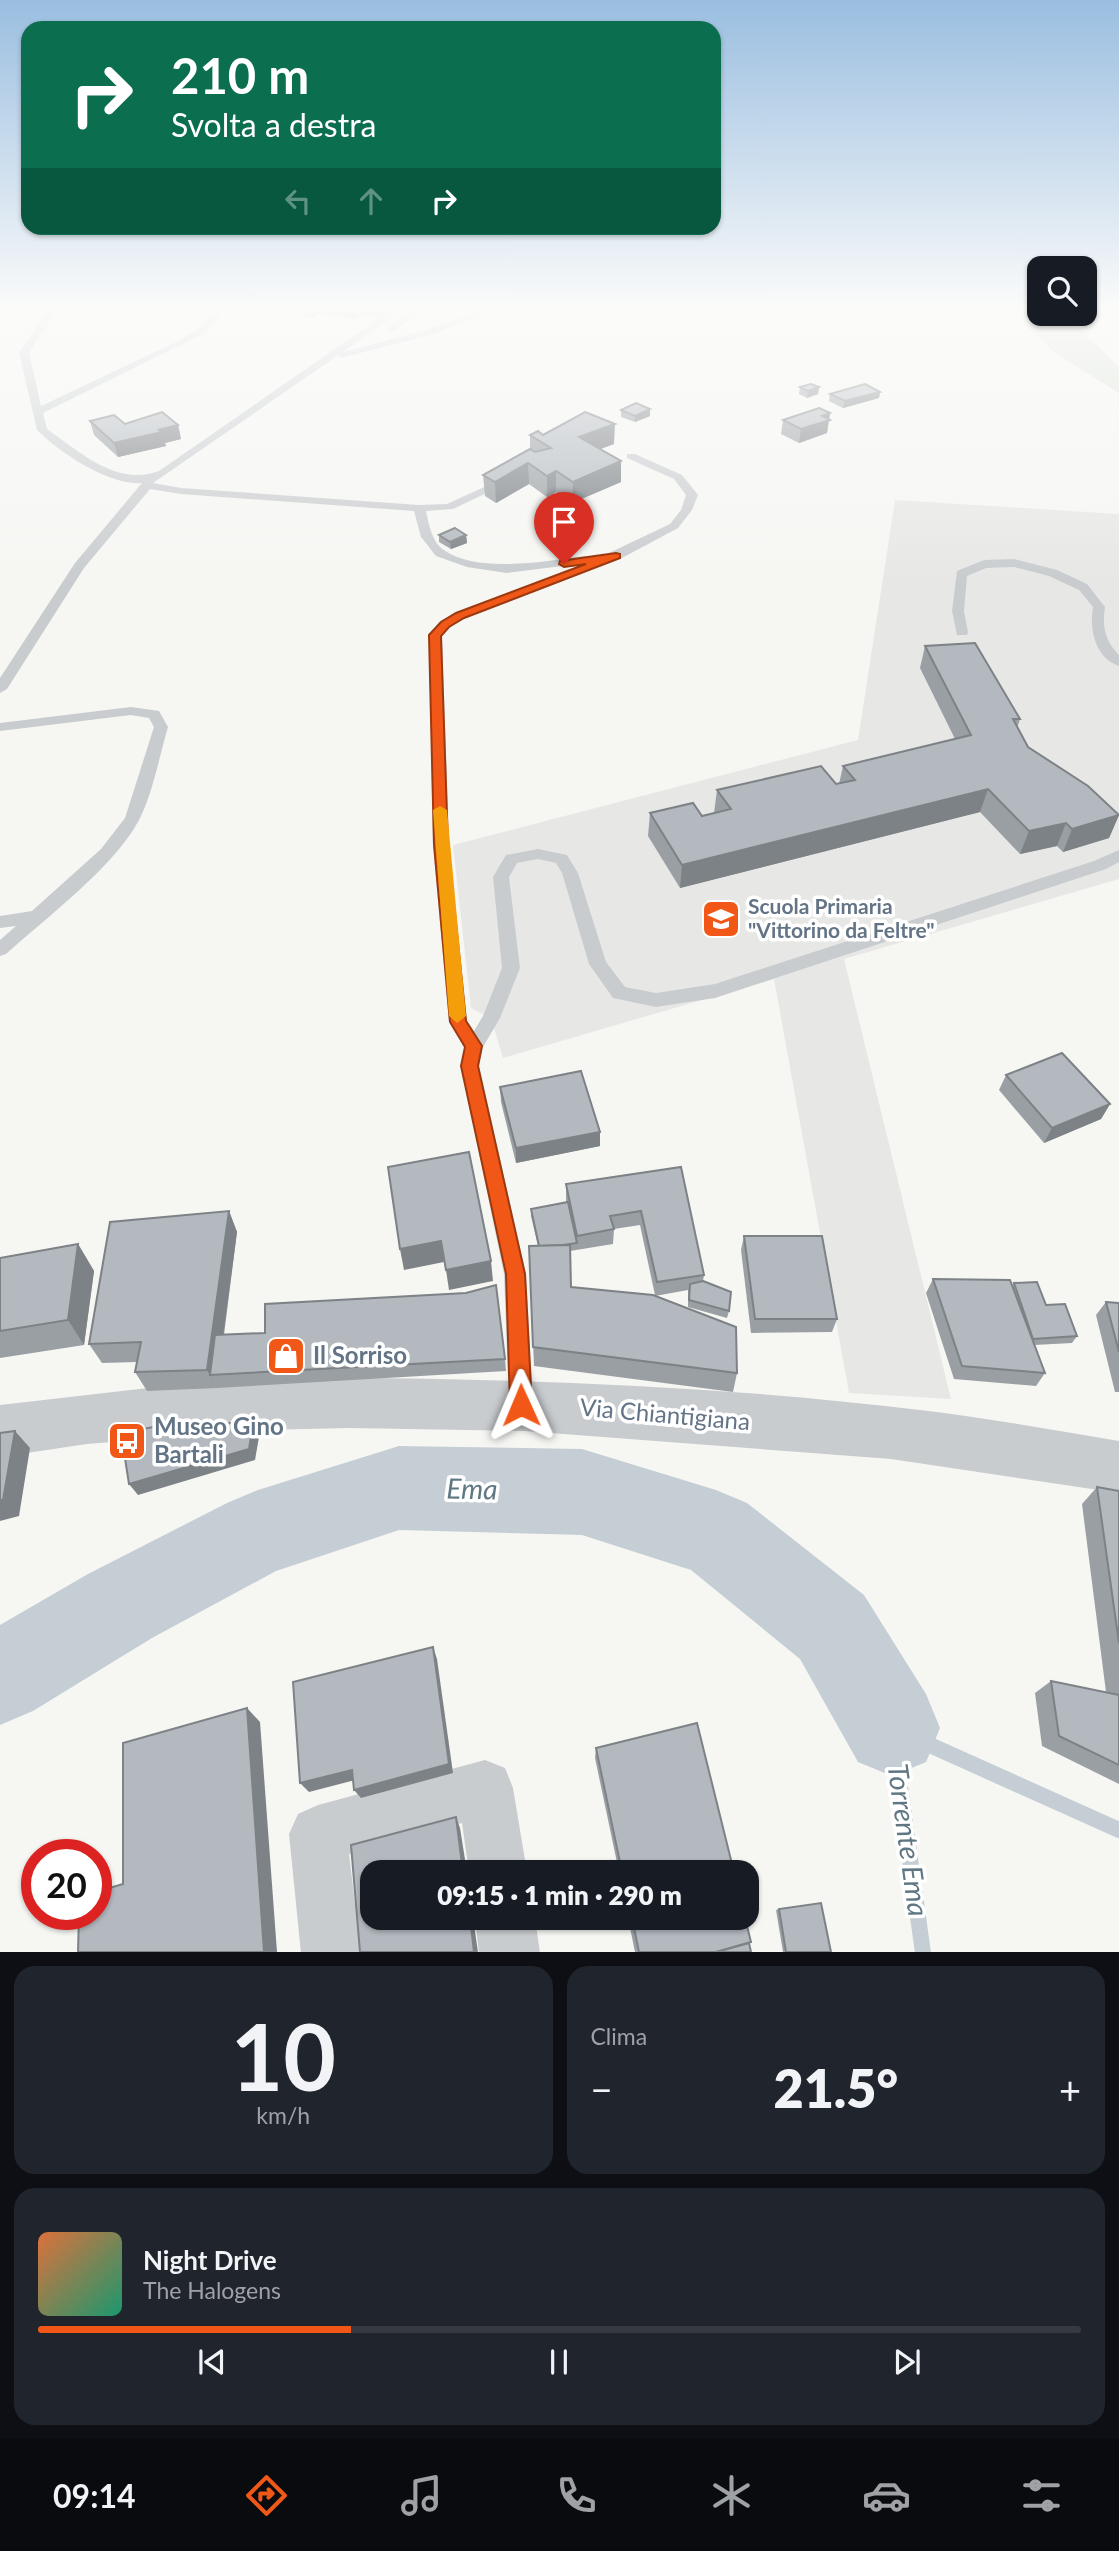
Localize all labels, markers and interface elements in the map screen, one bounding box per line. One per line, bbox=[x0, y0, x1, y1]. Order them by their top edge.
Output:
text: 210 m bbox=[171, 46, 309, 104]
icon: right bbox=[56, 49, 147, 140]
text: Svolta a destra bbox=[171, 105, 376, 144]
icon: left bbox=[279, 182, 317, 220]
icon: ahead bbox=[352, 182, 390, 220]
icon: right bbox=[425, 182, 463, 220]
map controls bbox=[1027, 256, 1097, 326]
button: search bbox=[1027, 256, 1097, 326]
pin bbox=[534, 492, 594, 564]
icon: arrive bbox=[545, 503, 583, 541]
place label: Scuola Primaria "Vittorino da Feltre" bbox=[748, 893, 935, 942]
school or university icon: Scuola Primaria "Vittorino da Feltre" bbox=[700, 898, 742, 940]
shop icon: Il Sorriso bbox=[265, 1335, 307, 1377]
place label: Il Sorriso bbox=[313, 1340, 407, 1369]
position arrow bbox=[484, 1368, 558, 1442]
street label: Via Chiantigiana bbox=[579, 1392, 751, 1435]
place label: Museo Gino Bartali bbox=[154, 1411, 284, 1468]
bus stop icon: Museo Gino Bartali bbox=[106, 1420, 148, 1462]
water label: Ema bbox=[446, 1471, 498, 1505]
water label: Torrente Ema bbox=[881, 1761, 937, 1919]
speed limit sign: 20 bbox=[21, 1839, 112, 1930]
text: 09:15 · 1 min · 290 m bbox=[437, 1879, 682, 1911]
text: 10 bbox=[230, 2001, 336, 2110]
text: Clima bbox=[591, 2022, 647, 2050]
text: 21.5° bbox=[773, 2057, 898, 2119]
text: − bbox=[591, 2066, 613, 2112]
text: + bbox=[1059, 2066, 1081, 2112]
text: km/h bbox=[256, 2101, 310, 2129]
text: Night Drive bbox=[143, 2244, 277, 2276]
text: The Halogens bbox=[143, 2276, 281, 2304]
icon: previous bbox=[193, 2343, 231, 2381]
icon: pause bbox=[540, 2343, 578, 2381]
icon: next bbox=[888, 2343, 926, 2381]
icon: directions bbox=[242, 2471, 291, 2520]
icon: music bbox=[397, 2471, 446, 2520]
icon: phone bbox=[552, 2471, 601, 2520]
icon: climate bbox=[707, 2471, 756, 2520]
icon: car bbox=[862, 2471, 911, 2520]
icon: filters bbox=[1017, 2471, 1066, 2520]
text: 09:14 bbox=[53, 2476, 136, 2515]

